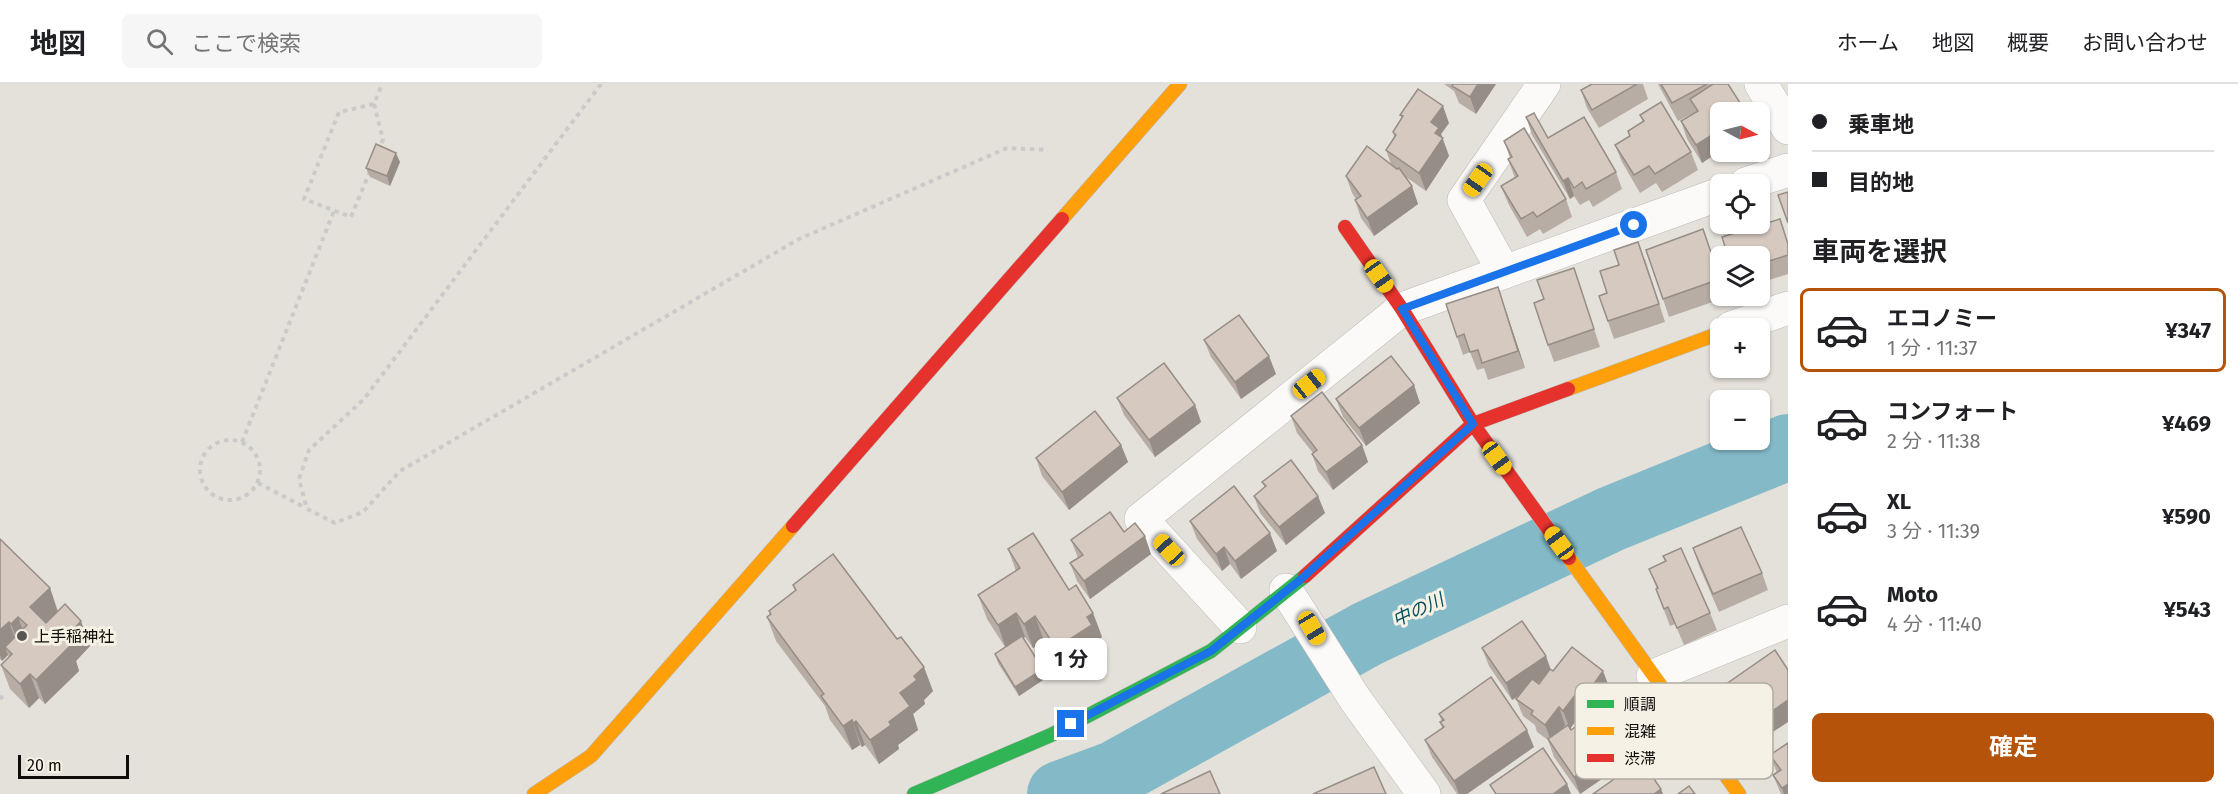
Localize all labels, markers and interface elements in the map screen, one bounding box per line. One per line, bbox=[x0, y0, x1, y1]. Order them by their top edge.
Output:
search box bbox=[122, 14, 542, 68]
icon: search bbox=[143, 25, 176, 58]
text: 地図 bbox=[30, 27, 86, 60]
text: ここで検索 bbox=[191, 30, 301, 57]
text: ホーム bbox=[1837, 30, 1899, 56]
text: 地図 bbox=[1932, 30, 1974, 56]
text: 概要 bbox=[2007, 30, 2049, 56]
text: お問い合わせ bbox=[2082, 30, 2208, 56]
north arrow bbox=[1710, 102, 1770, 162]
map controls bbox=[1710, 102, 1770, 450]
text: 乗車地 bbox=[1848, 111, 1914, 138]
car bbox=[1460, 160, 1496, 200]
text: 目的地 bbox=[1848, 169, 1914, 196]
button: locate bbox=[1710, 174, 1770, 234]
route start bbox=[1620, 211, 1647, 238]
text: 車両を選択 bbox=[1812, 236, 1947, 268]
button: layers bbox=[1710, 246, 1770, 306]
car bbox=[1361, 256, 1397, 296]
icon: car bbox=[1815, 303, 1869, 357]
text: エコノミー bbox=[1887, 305, 1997, 332]
text: ¥347 bbox=[2165, 317, 2211, 344]
button: + bbox=[1710, 318, 1770, 378]
text: 1 分 · 11:37 bbox=[1887, 336, 1977, 360]
car bbox=[1289, 366, 1329, 402]
button: − bbox=[1710, 390, 1770, 450]
icon: car bbox=[1815, 396, 1869, 450]
text: コンフォート bbox=[1887, 398, 2018, 425]
text: ¥469 bbox=[2162, 410, 2211, 437]
text: 2 分 · 11:38 bbox=[1887, 429, 1981, 453]
car bbox=[1479, 438, 1515, 478]
text: XL bbox=[1887, 488, 1911, 515]
icon: car bbox=[1815, 489, 1869, 543]
text: ¥590 bbox=[2162, 503, 2211, 530]
text: 3 分 · 11:39 bbox=[1887, 519, 1980, 543]
car bbox=[1541, 523, 1577, 563]
car bbox=[1150, 531, 1188, 569]
text: Moto bbox=[1887, 581, 1938, 608]
icon: car bbox=[1815, 582, 1869, 636]
water label: 中の川 bbox=[1389, 588, 1449, 631]
text: ¥543 bbox=[2163, 596, 2211, 623]
car bbox=[1295, 608, 1329, 648]
text: 4 分 · 11:40 bbox=[1887, 612, 1982, 636]
place label: 上手稲神社 bbox=[34, 627, 114, 646]
marker: 上手稲神社 bbox=[15, 629, 29, 643]
callout: 1 分 bbox=[1035, 637, 1107, 679]
text: 1 分 bbox=[1054, 647, 1088, 671]
legend bbox=[1575, 683, 1773, 779]
text: 順調 bbox=[1624, 695, 1656, 714]
route end bbox=[1057, 710, 1084, 737]
button: 確定 bbox=[1812, 713, 2214, 782]
text: 混雑 bbox=[1624, 722, 1656, 741]
text: 渋滞 bbox=[1624, 749, 1656, 768]
scale bar bbox=[18, 752, 129, 780]
text: 20 m bbox=[27, 756, 62, 775]

